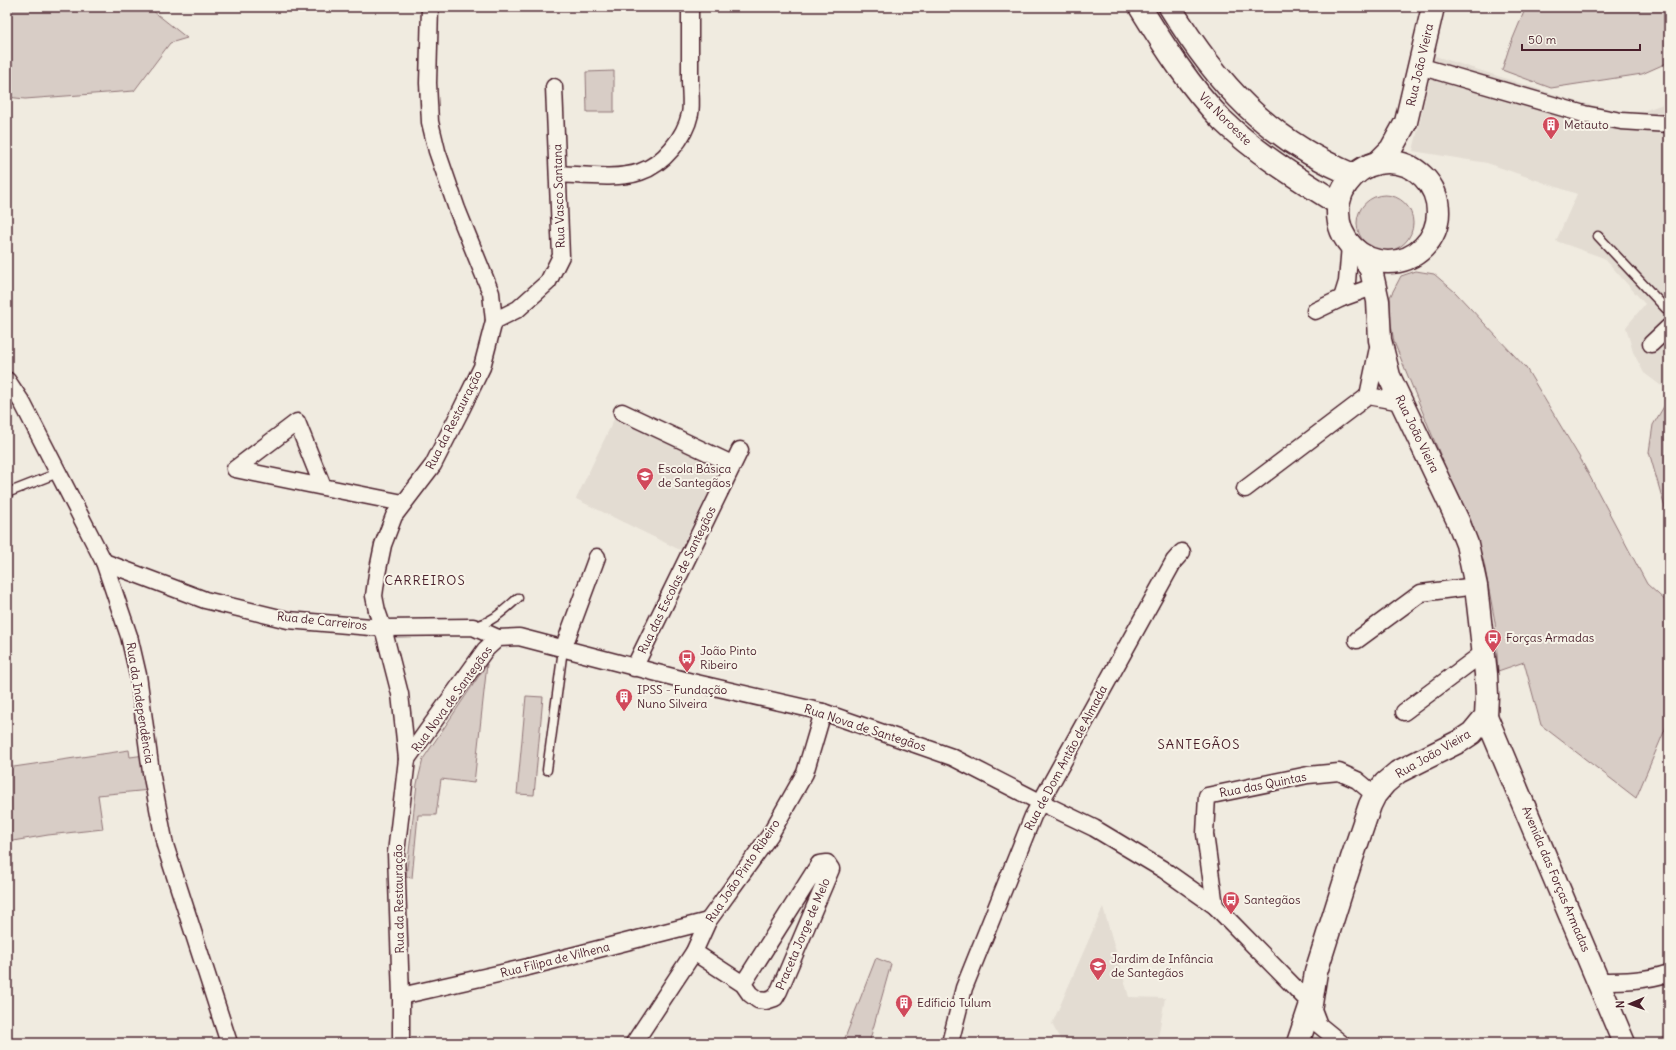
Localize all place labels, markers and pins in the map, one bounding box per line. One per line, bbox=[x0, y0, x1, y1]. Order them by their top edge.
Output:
building icon: Metauto bbox=[1541, 115, 1561, 140]
place label: Metauto bbox=[1564, 117, 1609, 132]
place label: Escola Básica de Santegãos bbox=[658, 461, 732, 490]
school or university icon: Escola Básica de Santegãos bbox=[635, 466, 655, 491]
bus stop icon: Forças Armadas bbox=[1483, 628, 1503, 653]
place label: Forças Armadas bbox=[1506, 630, 1594, 645]
place label: João Pinto Ribeiro bbox=[700, 643, 757, 672]
bus stop icon: João Pinto Ribeiro bbox=[677, 648, 697, 673]
place label: IPSS - Fundação Nuno Silveira bbox=[637, 682, 728, 711]
building icon: IPSS - Fundação Nuno Silveira bbox=[614, 687, 634, 712]
bus stop icon: Santegãos bbox=[1221, 890, 1241, 915]
place label: Santegãos bbox=[1244, 892, 1300, 907]
place label: Jardim de Infância de Santegãos bbox=[1111, 951, 1214, 980]
school or university icon: Jardim de Infância de Santegãos bbox=[1088, 956, 1108, 981]
building icon: Edíficio Tulum bbox=[894, 993, 914, 1018]
place label: Edíficio Tulum bbox=[917, 995, 992, 1010]

